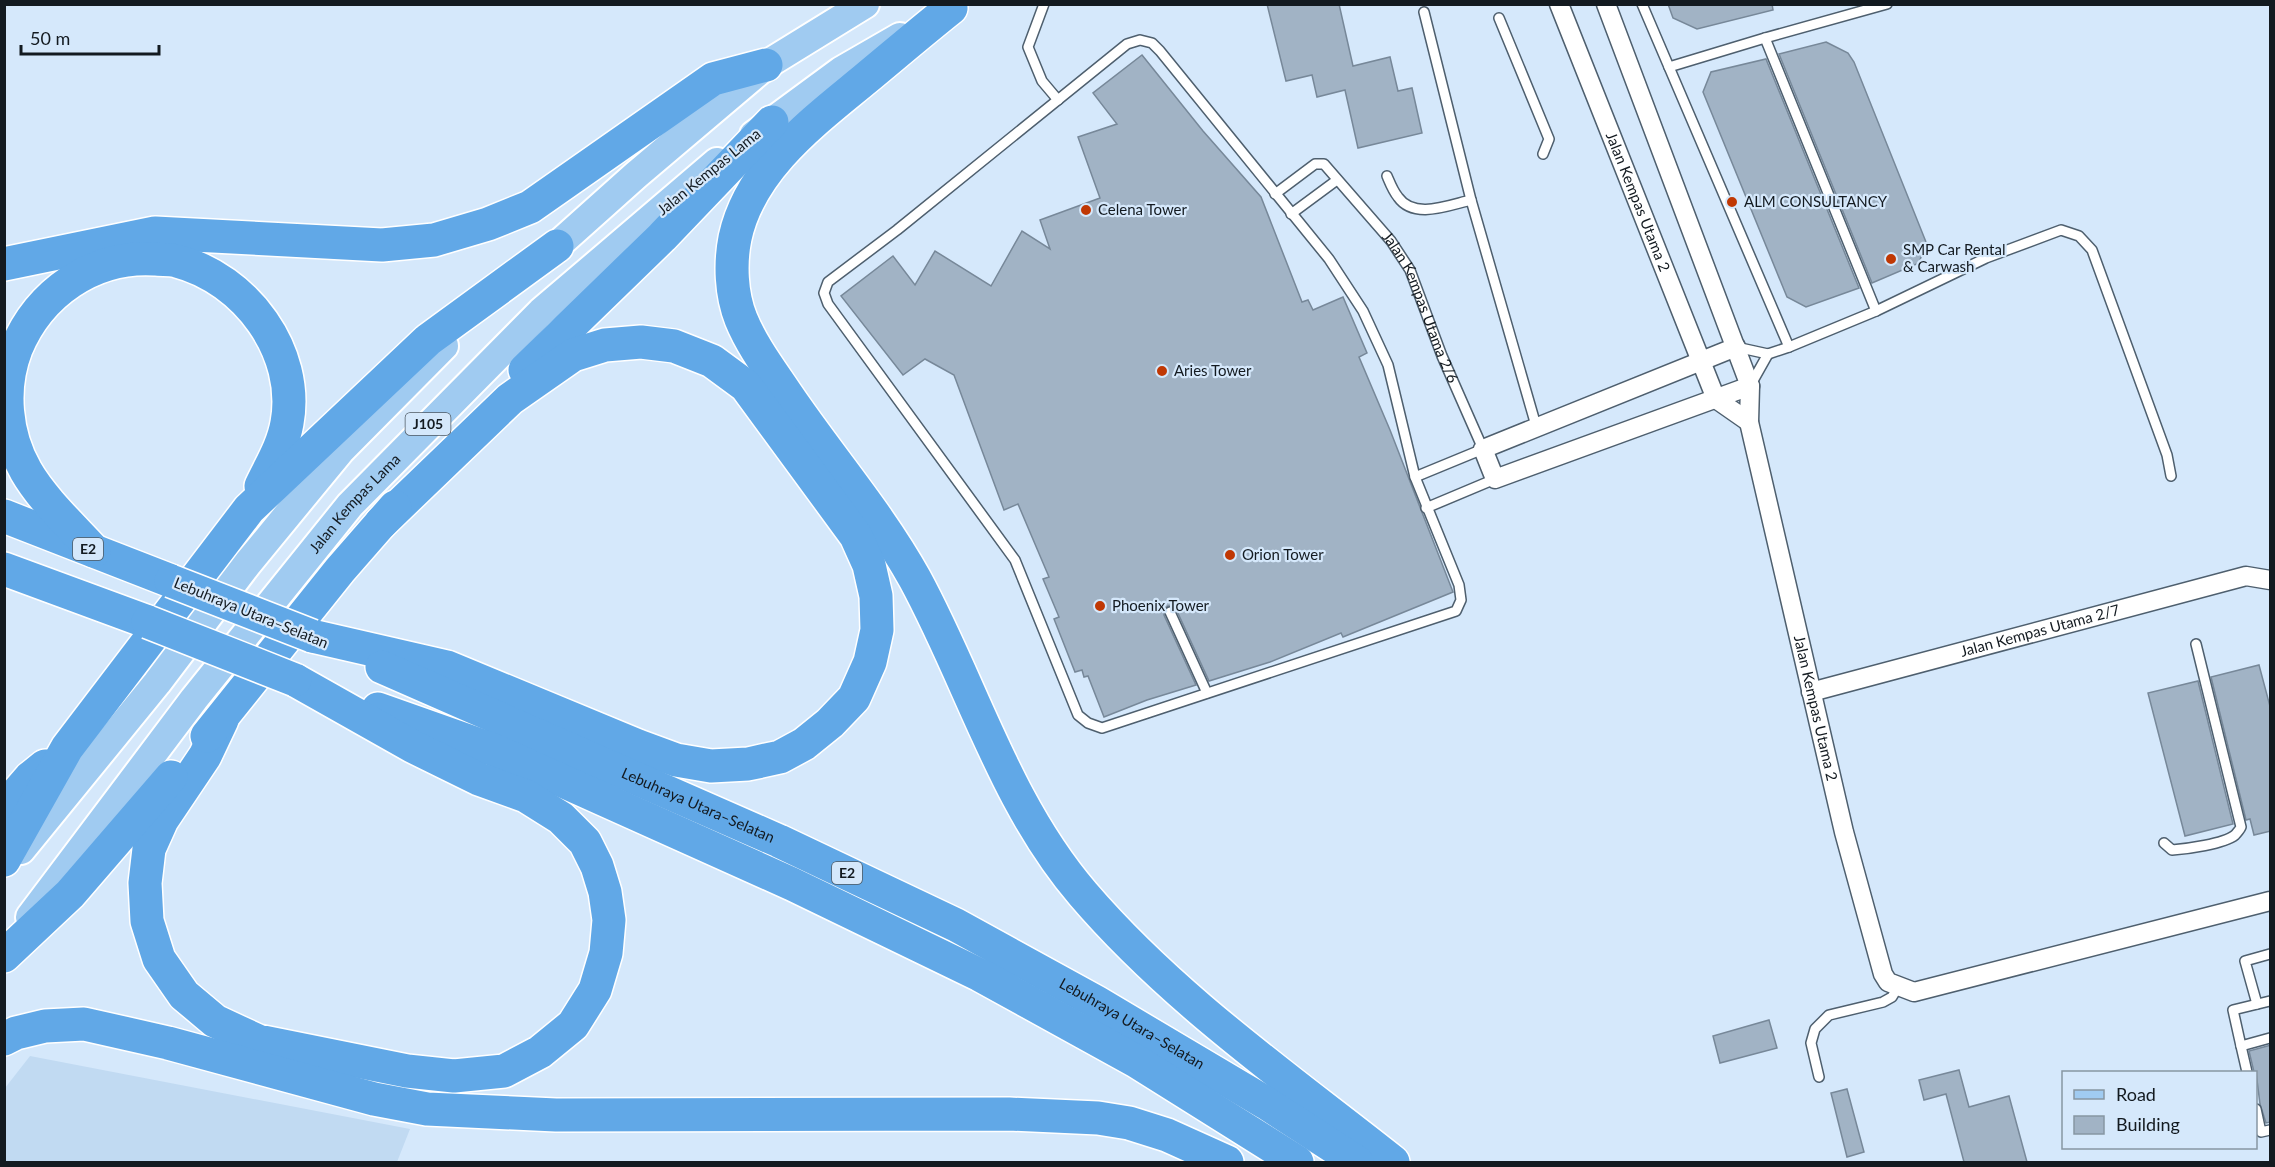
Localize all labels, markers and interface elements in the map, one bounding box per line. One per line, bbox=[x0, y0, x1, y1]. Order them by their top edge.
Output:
scale bar bbox=[21, 18, 159, 56]
text: 50 m bbox=[30, 27, 70, 49]
street label: Jalan Kempas Lama bbox=[653, 124, 764, 218]
street label: Jalan Kempas Utama 2 bbox=[1603, 129, 1674, 274]
place label: ALM CONSULTANCY bbox=[1744, 192, 1888, 210]
marker: ALM CONSULTANCY bbox=[1725, 195, 1739, 209]
place label: Celena Tower bbox=[1098, 200, 1187, 218]
marker: Celena Tower bbox=[1079, 203, 1093, 217]
street label: Jalan Kempas Utama 2/6 bbox=[1379, 228, 1463, 386]
place label: SMP Car Rental & Carwash bbox=[1903, 240, 2005, 275]
marker: SMP Car Rental & Carwash bbox=[1884, 252, 1898, 266]
place label: Aries Tower bbox=[1174, 361, 1252, 379]
marker: Aries Tower bbox=[1155, 364, 1169, 378]
road number: J105 bbox=[406, 413, 450, 435]
street label: Jalan Kempas Lama bbox=[305, 450, 404, 556]
road number: E2 bbox=[73, 538, 103, 560]
place label: Orion Tower bbox=[1242, 545, 1324, 563]
marker: Orion Tower bbox=[1223, 548, 1237, 562]
street label: Lebuhraya Utara–Selatan bbox=[172, 573, 331, 651]
place label: Phoenix Tower bbox=[1112, 596, 1210, 614]
marker: Phoenix Tower bbox=[1093, 599, 1107, 613]
street label: Jalan Kempas Utama 2/7 bbox=[1958, 600, 2122, 660]
street label: Jalan Kempas Utama 2 bbox=[1791, 633, 1842, 782]
street label: Lebuhraya Utara–Selatan bbox=[619, 763, 778, 846]
road number: E2 bbox=[832, 862, 862, 884]
street label: Lebuhraya Utara–Selatan bbox=[1056, 974, 1208, 1072]
legend bbox=[2062, 1071, 2257, 1149]
text: Road bbox=[2116, 1083, 2156, 1105]
text: Building bbox=[2116, 1113, 2180, 1135]

